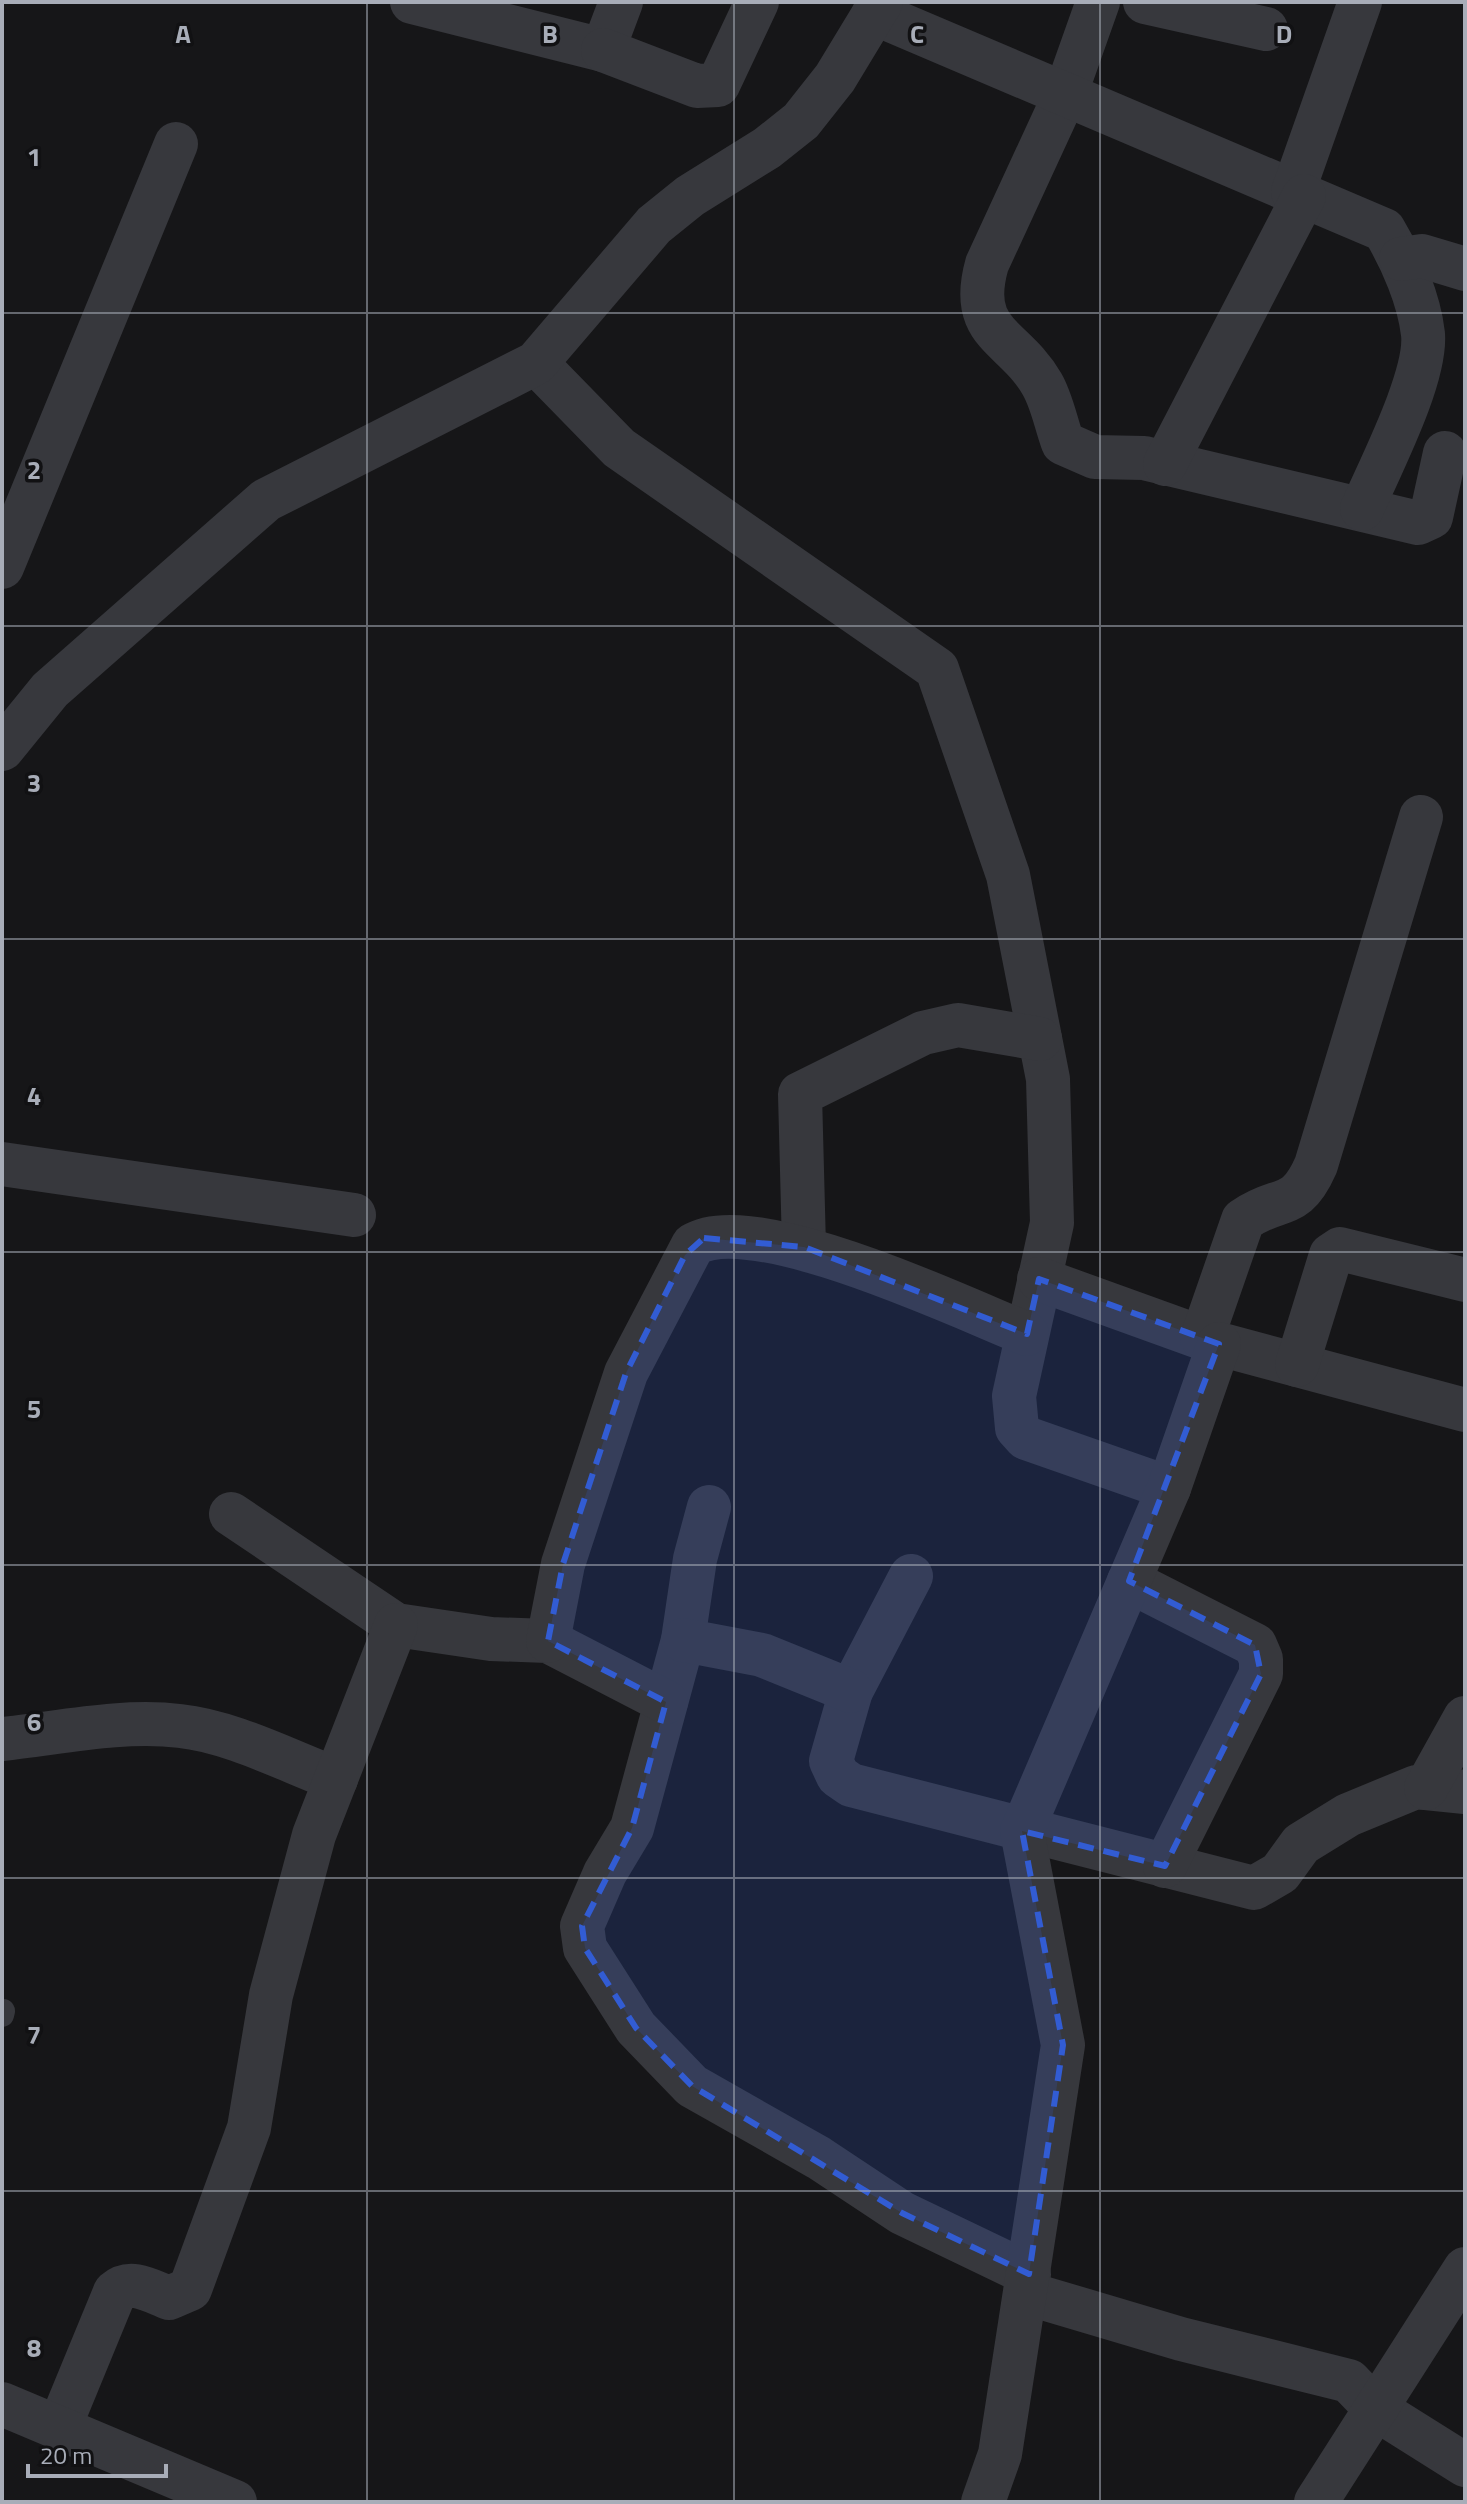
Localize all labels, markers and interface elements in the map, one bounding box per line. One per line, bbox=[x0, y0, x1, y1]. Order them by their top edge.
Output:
text: A bbox=[175, 14, 191, 53]
text: B bbox=[542, 14, 558, 53]
text: C bbox=[910, 14, 924, 53]
text: D bbox=[1276, 14, 1292, 53]
text: 1 bbox=[27, 137, 41, 176]
text: 2 bbox=[27, 450, 41, 489]
text: 3 bbox=[27, 763, 41, 802]
text: 4 bbox=[27, 1076, 41, 1115]
text: 5 bbox=[27, 1389, 41, 1428]
text: 6 bbox=[27, 1702, 41, 1741]
text: 7 bbox=[27, 2015, 41, 2054]
text: 8 bbox=[27, 2328, 41, 2367]
scale bar bbox=[28, 2428, 166, 2478]
text: 20 m bbox=[40, 2437, 92, 2473]

